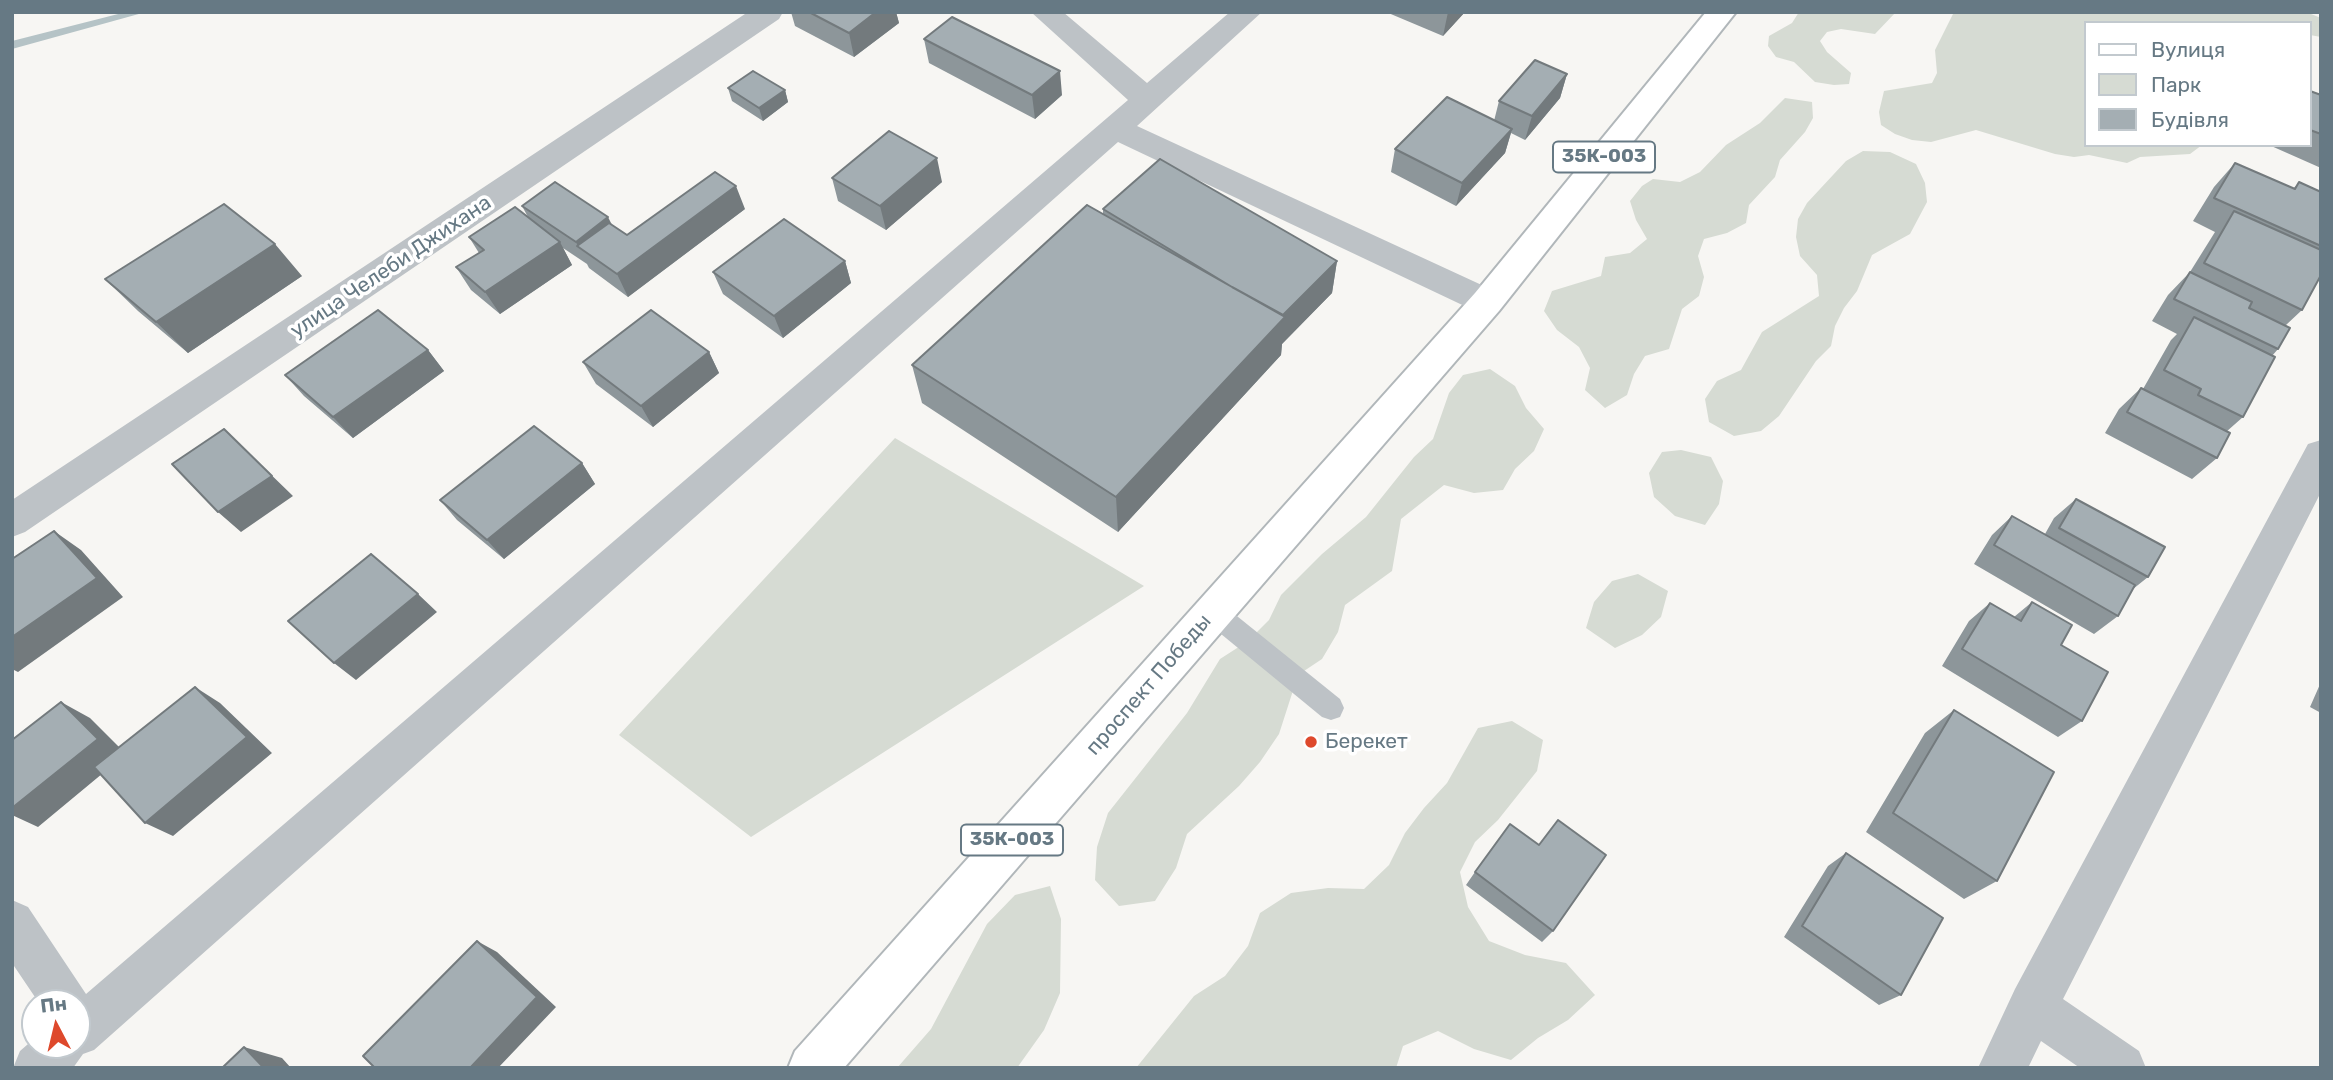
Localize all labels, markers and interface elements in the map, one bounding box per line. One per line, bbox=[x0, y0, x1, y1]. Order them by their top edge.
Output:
legend bbox=[2084, 21, 2312, 147]
text: Вулиця bbox=[2151, 37, 2225, 62]
text: Парк bbox=[2151, 72, 2201, 97]
text: Будівля bbox=[2151, 107, 2229, 132]
road number: 35К-003 bbox=[1553, 141, 1655, 172]
street label: улица Челеби Джихана bbox=[286, 190, 496, 344]
street label: проспект Победы bbox=[1081, 609, 1217, 761]
place label: Берекет bbox=[1325, 729, 1408, 755]
marker: Берекет bbox=[1303, 734, 1319, 750]
road number: 35К-003 bbox=[961, 824, 1063, 856]
north arrow bbox=[21, 989, 91, 1059]
text: Пн bbox=[39, 992, 68, 1018]

